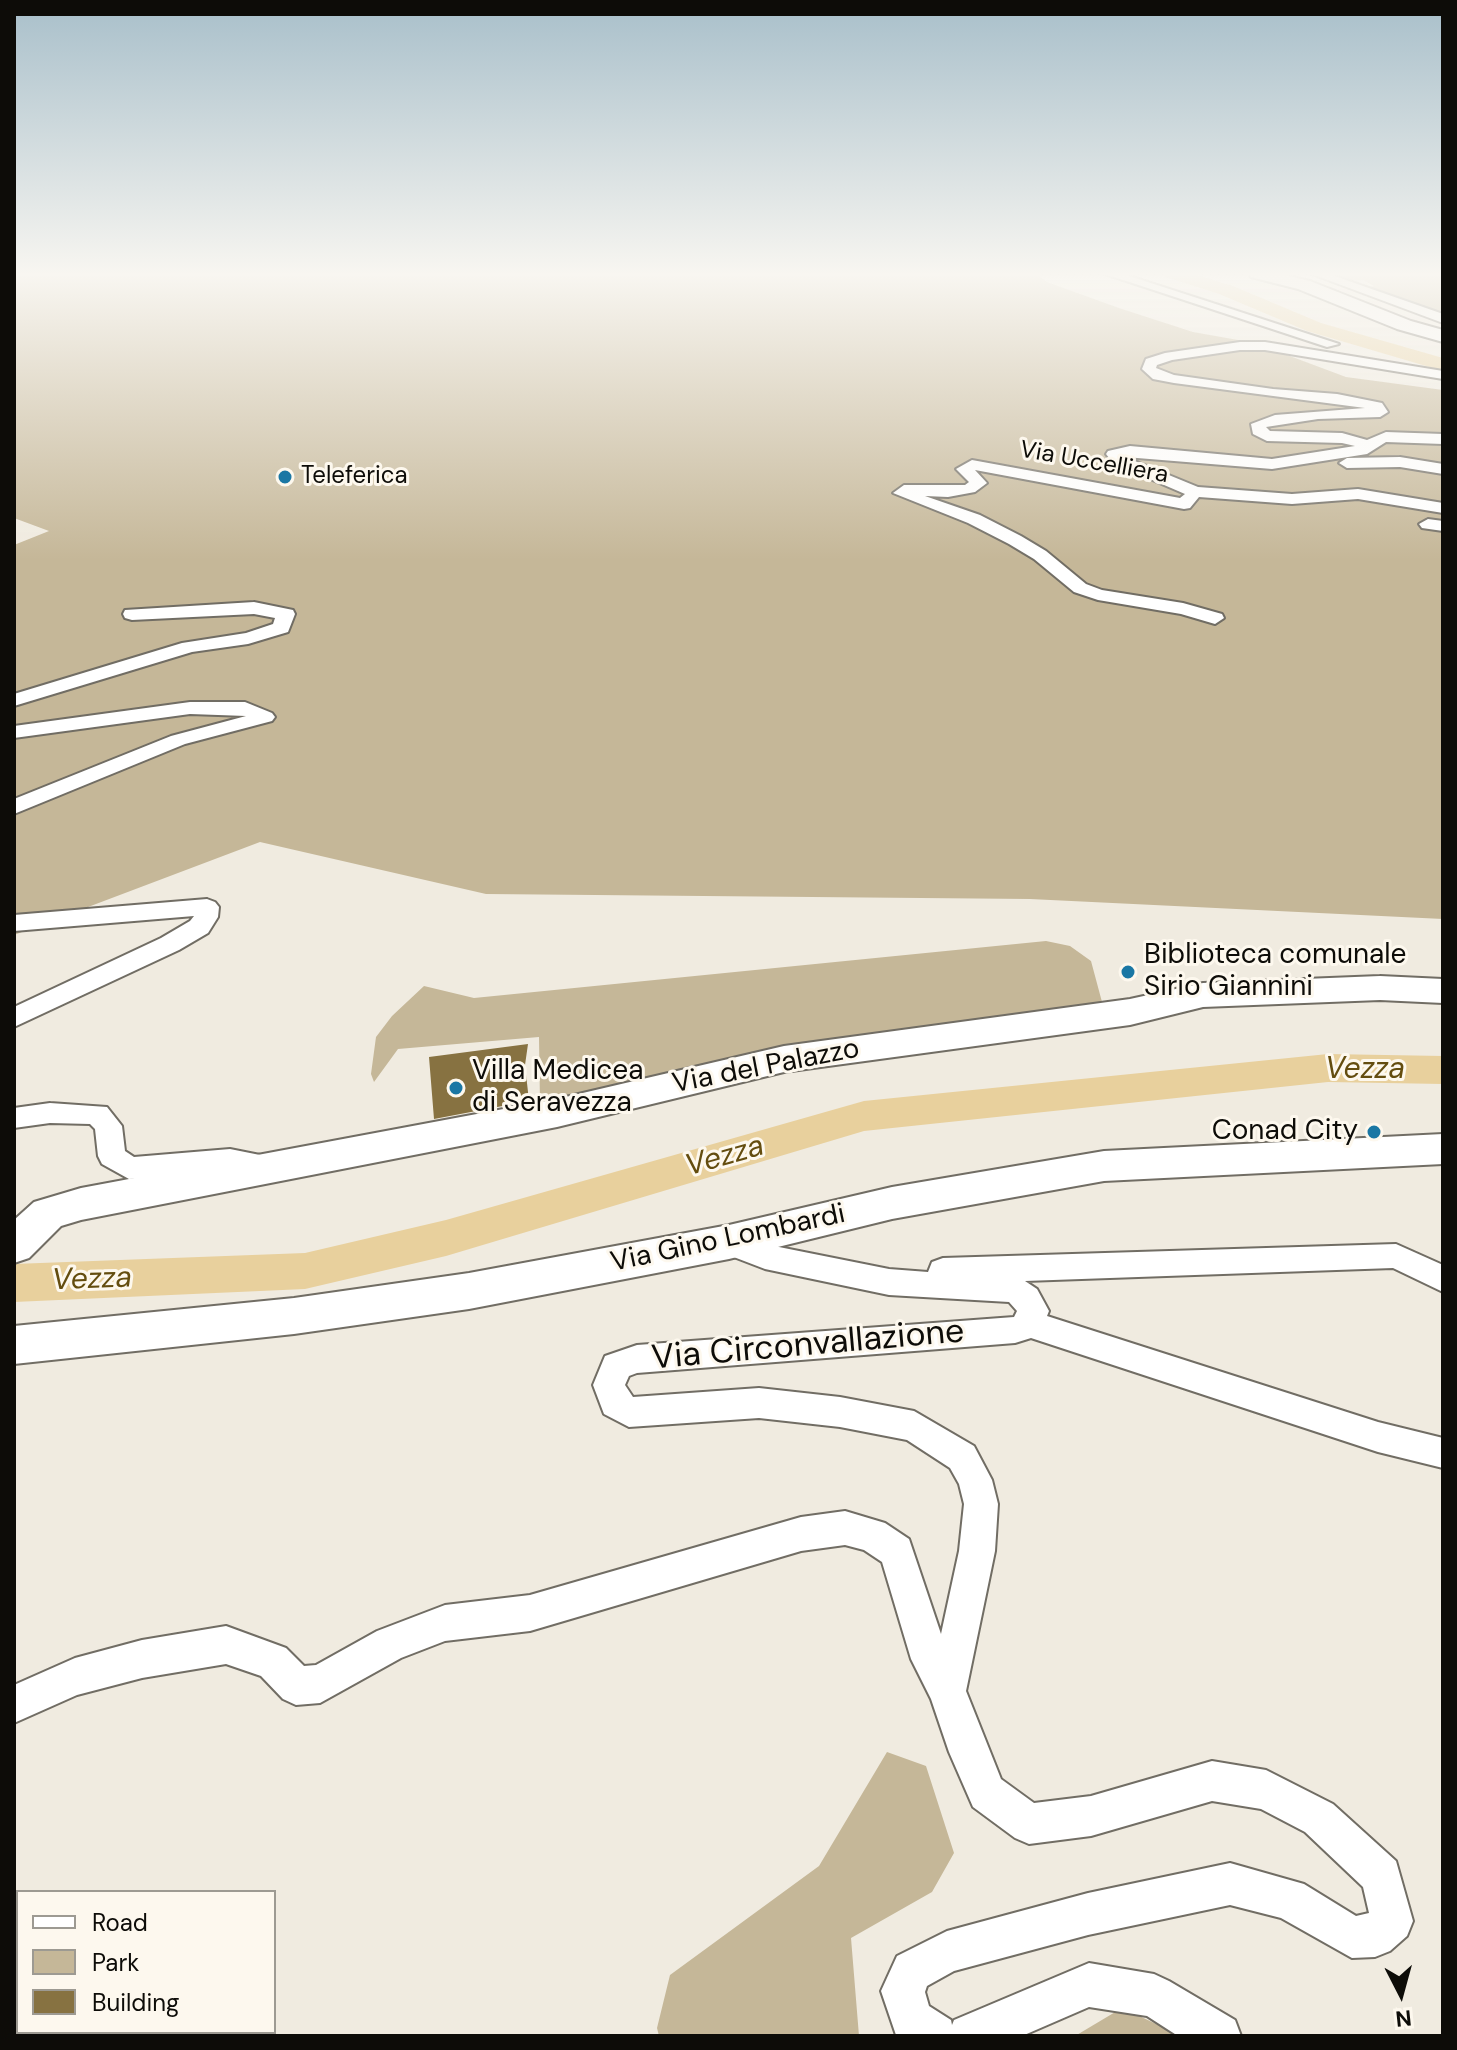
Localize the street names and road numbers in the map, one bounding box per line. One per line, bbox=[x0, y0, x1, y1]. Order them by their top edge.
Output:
street label: Via Uccelliera bbox=[1018, 436, 1170, 490]
street label: Via del Palazzo bbox=[670, 1032, 862, 1102]
street label: Via Gino Lombardi bbox=[608, 1198, 848, 1280]
street label: Via Circonvallazione bbox=[650, 1312, 966, 1380]

